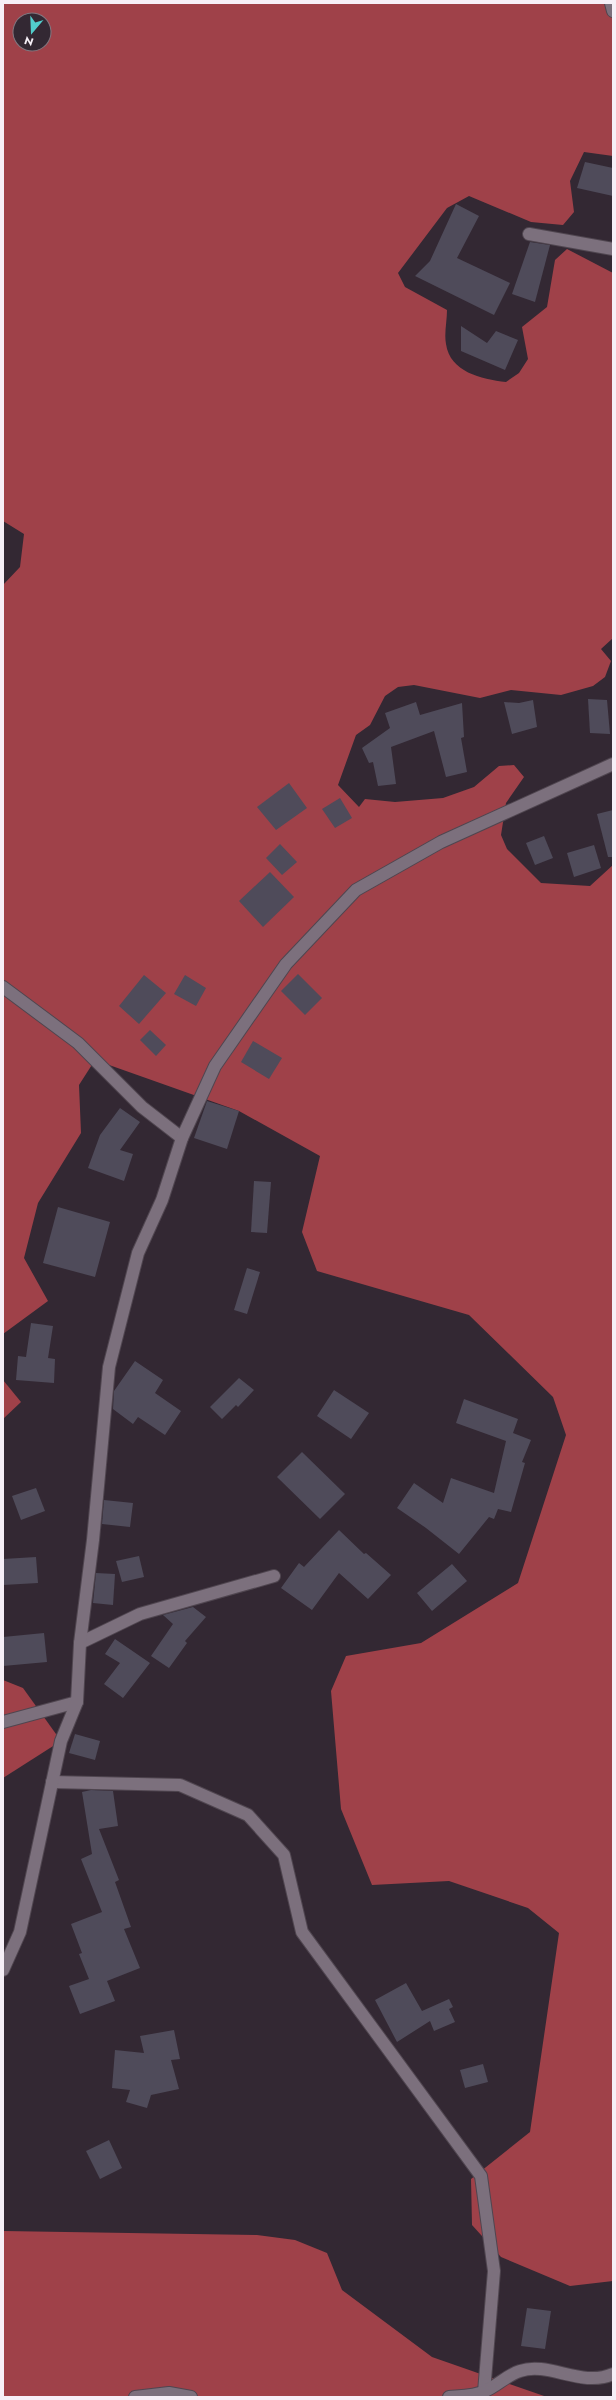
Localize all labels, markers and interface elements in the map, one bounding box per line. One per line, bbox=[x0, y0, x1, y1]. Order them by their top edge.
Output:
north arrow bbox=[12, 12, 52, 52]
text: N bbox=[22, 32, 35, 50]

